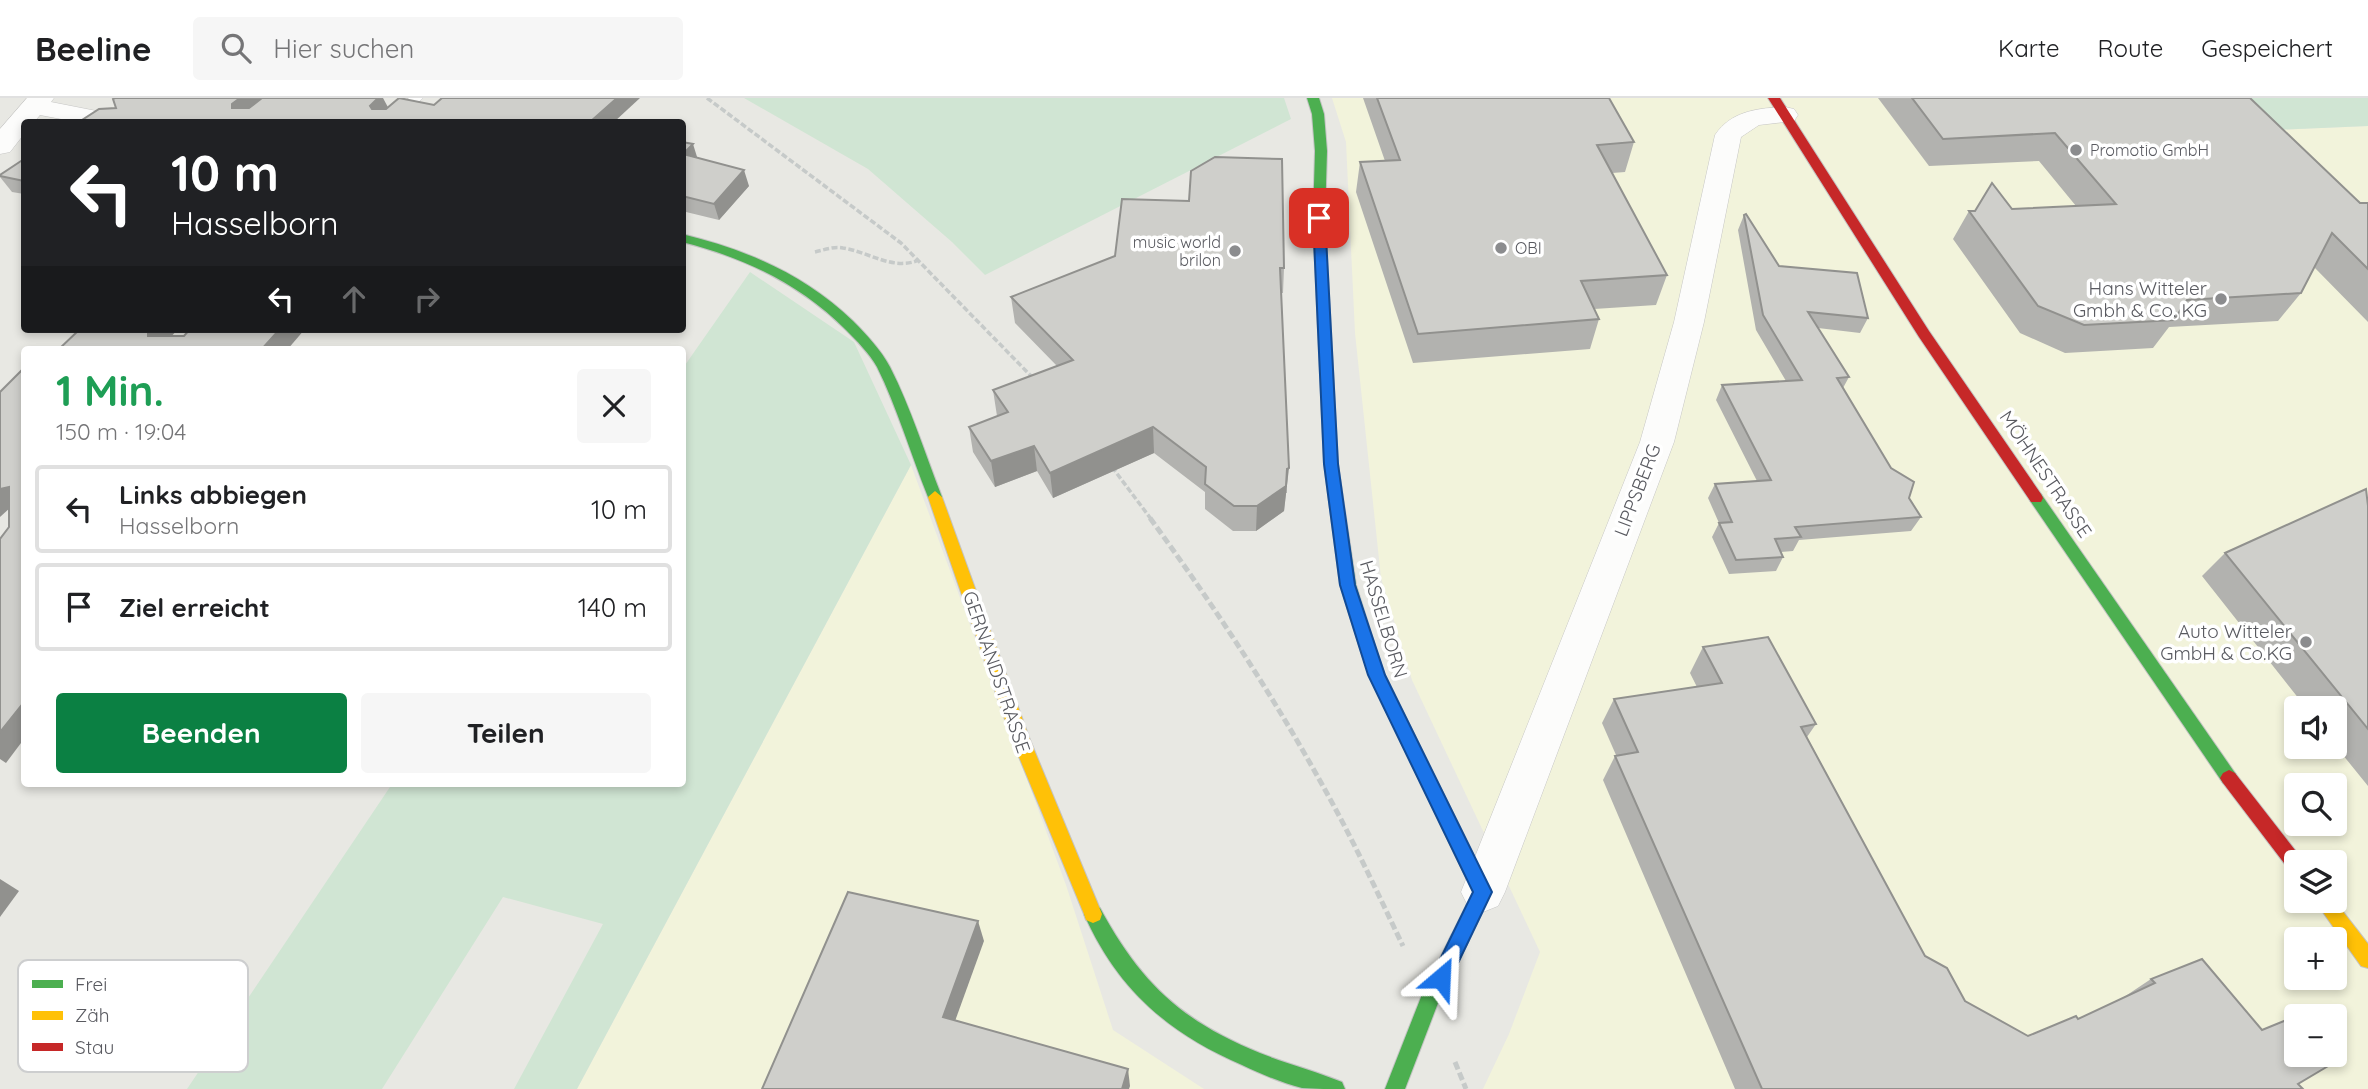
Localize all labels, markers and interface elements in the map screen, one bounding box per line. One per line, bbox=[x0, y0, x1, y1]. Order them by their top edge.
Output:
search box bbox=[193, 17, 683, 80]
text: Beeline bbox=[35, 28, 151, 69]
icon: search bbox=[217, 29, 255, 67]
text: Hier suchen bbox=[273, 32, 414, 65]
text: Karte bbox=[1998, 33, 2060, 63]
text: Route bbox=[2098, 33, 2163, 63]
text: Gespeichert bbox=[2201, 33, 2333, 63]
place label: Promotio GmbH bbox=[2090, 140, 2209, 160]
text: 10 m bbox=[171, 142, 279, 203]
marker: Promotio GmbH bbox=[2068, 142, 2084, 158]
icon: left bbox=[56, 147, 147, 238]
pin bbox=[1289, 188, 1349, 248]
icon: arrive bbox=[1300, 199, 1338, 237]
text: Hasselborn bbox=[171, 203, 338, 243]
place label: music world brilon bbox=[1133, 232, 1221, 270]
place label: OBI bbox=[1515, 238, 1542, 258]
marker: OBI bbox=[1493, 240, 1509, 256]
marker: music world brilon bbox=[1227, 243, 1243, 259]
place label: Hans Witteler Gmbh & Co. KG bbox=[2073, 276, 2208, 322]
icon: left bbox=[262, 280, 300, 318]
icon: ahead bbox=[335, 280, 373, 318]
icon: right bbox=[408, 280, 446, 318]
marker: Hans Witteler Gmbh & Co. KG bbox=[2213, 291, 2229, 307]
text: 1 Min. bbox=[56, 364, 164, 417]
button: close bbox=[577, 369, 651, 443]
street label: MÖHNESTRASSE bbox=[1995, 406, 2097, 542]
text: 150 m · 19:04 bbox=[56, 417, 186, 446]
street label: LIPPSBERG bbox=[1608, 440, 1666, 540]
text: Links abbiegen bbox=[119, 478, 307, 511]
icon: left bbox=[60, 490, 98, 528]
text: 10 m bbox=[591, 493, 647, 526]
text: Hasselborn bbox=[119, 511, 239, 540]
street label: HASSELBORN bbox=[1355, 557, 1413, 681]
icon: arrive bbox=[60, 588, 98, 626]
street label: GERNANDSTRASSE bbox=[958, 588, 1036, 756]
text: Ziel erreicht bbox=[119, 591, 270, 624]
text: 140 m bbox=[578, 591, 647, 624]
place label: Auto Witteler GmbH & Co.KG bbox=[2160, 619, 2293, 665]
marker: Auto Witteler GmbH & Co.KG bbox=[2298, 634, 2314, 650]
button: Beenden bbox=[56, 693, 347, 773]
button: Teilen bbox=[361, 693, 651, 773]
map controls bbox=[2284, 696, 2347, 1067]
button: sound bbox=[2284, 696, 2347, 759]
button: search bbox=[2284, 773, 2347, 836]
button: layers bbox=[2284, 850, 2347, 913]
button: + bbox=[2284, 927, 2347, 990]
position arrow bbox=[1404, 941, 1478, 1015]
legend bbox=[18, 960, 248, 1072]
text: Frei bbox=[75, 972, 107, 996]
text: Zäh bbox=[75, 1003, 110, 1027]
button: − bbox=[2284, 1004, 2347, 1067]
text: Stau bbox=[75, 1035, 114, 1059]

